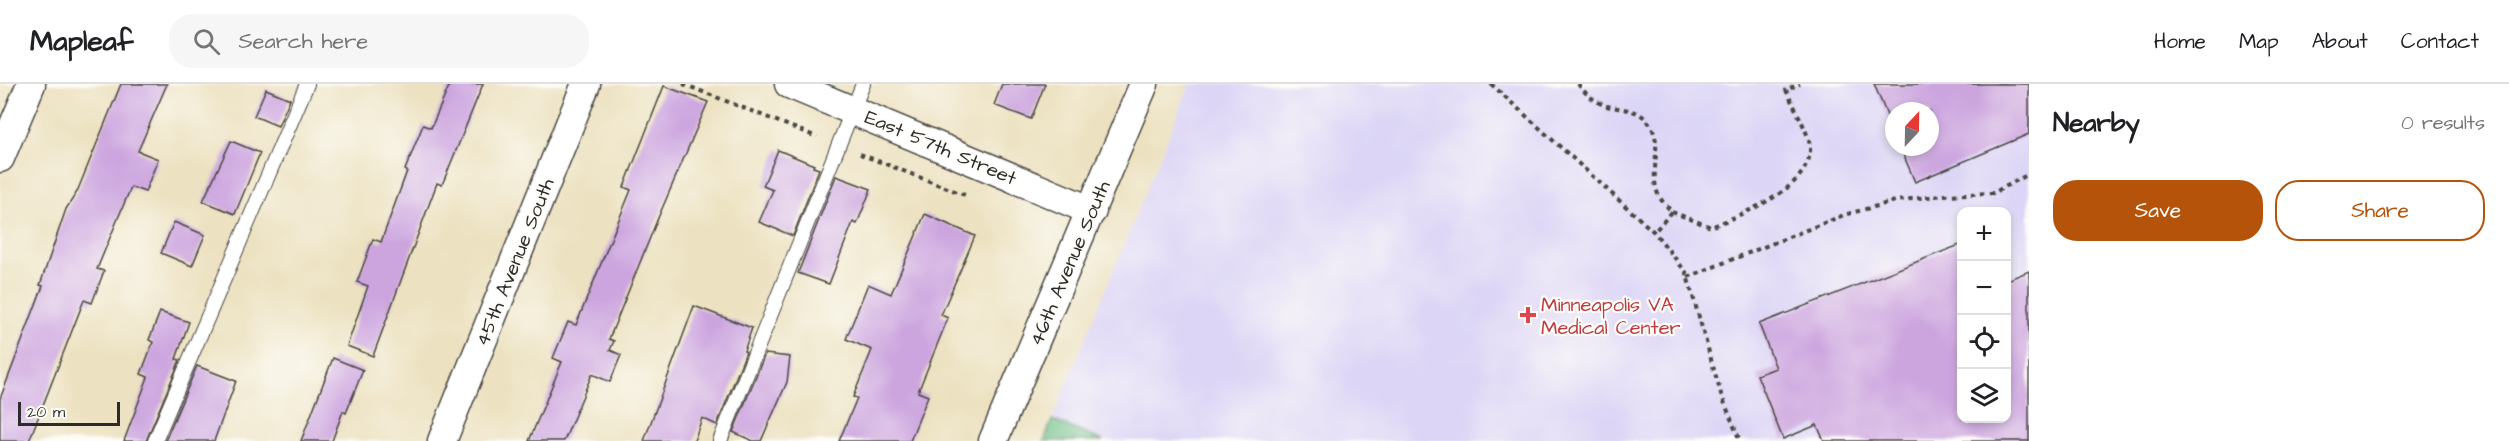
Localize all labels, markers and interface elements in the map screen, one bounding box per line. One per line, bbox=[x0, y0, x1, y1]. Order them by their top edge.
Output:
search box bbox=[169, 14, 589, 68]
text: Mapleaf bbox=[30, 22, 133, 61]
icon: search bbox=[190, 25, 223, 58]
text: Search here bbox=[238, 26, 368, 57]
text: Home bbox=[2154, 27, 2206, 56]
text: Map bbox=[2239, 27, 2279, 56]
text: About bbox=[2312, 27, 2368, 56]
text: Contact bbox=[2401, 27, 2479, 56]
north arrow bbox=[1885, 102, 1939, 156]
street label: East 57th Street bbox=[860, 103, 1021, 193]
text: Nearby bbox=[2053, 105, 2140, 141]
text: 0 results bbox=[2401, 109, 2485, 137]
street label: 45th Avenue South bbox=[468, 174, 561, 351]
street label: 46th Avenue South bbox=[1022, 176, 1117, 351]
button: Save bbox=[2053, 180, 2263, 241]
button: Share bbox=[2275, 180, 2485, 241]
map controls bbox=[1957, 207, 2011, 423]
button: + bbox=[1957, 207, 2011, 261]
button: − bbox=[1957, 261, 2011, 315]
place label: Minneapolis VA Medical Center bbox=[1541, 291, 1681, 342]
marker: Minneapolis VA Medical Center bbox=[1519, 306, 1537, 324]
button: locate bbox=[1957, 315, 2011, 369]
button: layers bbox=[1957, 369, 2011, 423]
scale bar bbox=[18, 399, 120, 426]
text: 20 m bbox=[27, 401, 65, 423]

